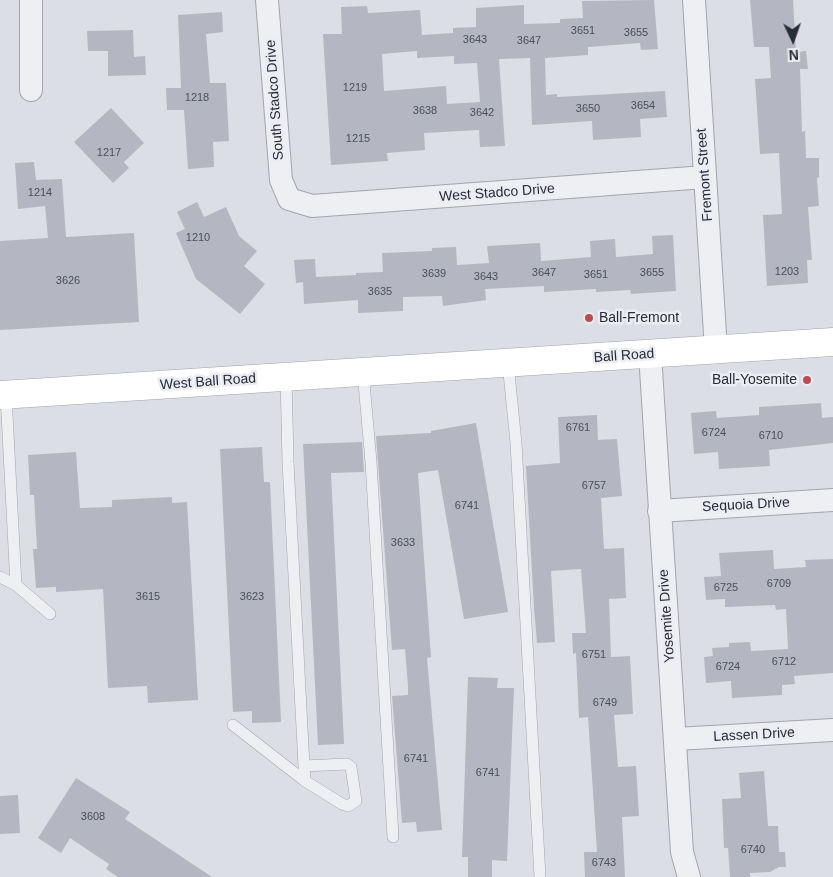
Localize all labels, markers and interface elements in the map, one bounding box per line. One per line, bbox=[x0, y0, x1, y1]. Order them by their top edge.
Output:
north arrow bbox=[768, 15, 818, 65]
house number: 3651 bbox=[571, 24, 595, 38]
house number: 3655 bbox=[624, 26, 648, 40]
house number: 3643 bbox=[463, 33, 487, 47]
house number: 3647 bbox=[517, 34, 541, 48]
street label: South Stadco Drive bbox=[262, 39, 288, 161]
text: N bbox=[788, 47, 799, 63]
house number: 1219 bbox=[343, 81, 367, 95]
house number: 1218 bbox=[185, 91, 209, 105]
house number: 3654 bbox=[631, 99, 655, 113]
house number: 3650 bbox=[576, 102, 600, 116]
house number: 3638 bbox=[413, 104, 437, 118]
house number: 3642 bbox=[470, 106, 494, 120]
street label: Fremont Street bbox=[693, 128, 717, 222]
house number: 1215 bbox=[346, 132, 370, 146]
house number: 1217 bbox=[97, 146, 121, 160]
street label: West Stadco Drive bbox=[439, 181, 555, 205]
house number: 1214 bbox=[28, 186, 52, 200]
house number: 1210 bbox=[186, 231, 210, 245]
house number: 1203 bbox=[775, 265, 799, 279]
house number: 3647 bbox=[532, 266, 556, 280]
house number: 3655 bbox=[640, 266, 664, 280]
house number: 3639 bbox=[422, 267, 446, 281]
house number: 3651 bbox=[584, 268, 608, 282]
house number: 3643 bbox=[474, 270, 498, 284]
house number: 3626 bbox=[56, 274, 80, 288]
house number: 3635 bbox=[368, 285, 392, 299]
place label: Ball-Fremont bbox=[599, 310, 679, 326]
marker: Ball-Fremont bbox=[583, 312, 595, 324]
street label: Ball Road bbox=[593, 346, 655, 366]
street label: West Ball Road bbox=[159, 370, 257, 394]
place label: Ball-Yosemite bbox=[712, 372, 797, 388]
marker: Ball-Yosemite bbox=[801, 374, 813, 386]
house number: 6761 bbox=[566, 421, 590, 435]
house number: 6724 bbox=[702, 426, 726, 440]
house number: 6710 bbox=[759, 429, 783, 443]
house number: 6757 bbox=[582, 479, 606, 493]
street label: Sequoia Drive bbox=[702, 494, 790, 516]
house number: 6741 bbox=[455, 499, 479, 513]
house number: 3633 bbox=[391, 536, 415, 550]
street label: Yosemite Drive bbox=[655, 569, 679, 663]
house number: 6709 bbox=[767, 577, 791, 591]
house number: 6725 bbox=[714, 581, 738, 595]
house number: 3615 bbox=[136, 590, 160, 604]
house number: 3623 bbox=[240, 590, 264, 604]
house number: 6751 bbox=[582, 648, 606, 662]
house number: 6712 bbox=[772, 655, 796, 669]
house number: 6724 bbox=[716, 660, 740, 674]
house number: 6749 bbox=[593, 696, 617, 710]
street label: Lassen Drive bbox=[713, 724, 795, 746]
house number: 6741 bbox=[404, 752, 428, 766]
house number: 6741 bbox=[476, 766, 500, 780]
house number: 3608 bbox=[81, 810, 105, 824]
house number: 6740 bbox=[741, 843, 765, 857]
house number: 6743 bbox=[592, 856, 616, 870]

